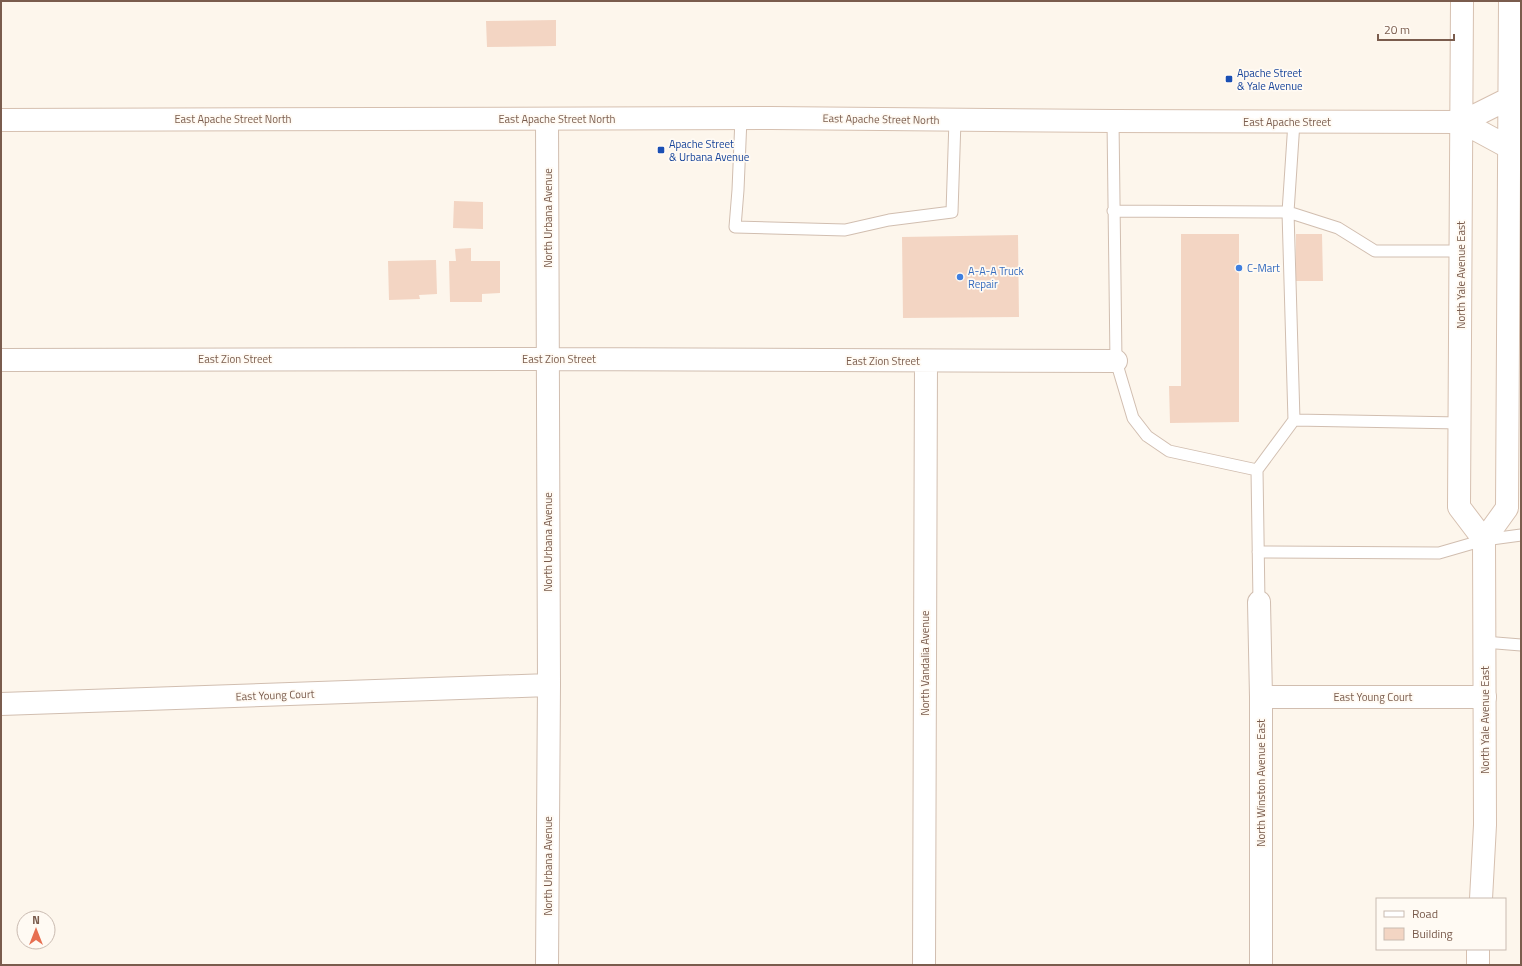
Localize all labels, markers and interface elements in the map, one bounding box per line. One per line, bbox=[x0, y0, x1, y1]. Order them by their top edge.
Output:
scale bar bbox=[1378, 16, 1454, 42]
text: 20 m bbox=[1384, 20, 1410, 39]
place label: Apache Street & Yale Avenue bbox=[1237, 65, 1303, 94]
marker: Apache Street & Yale Avenue bbox=[1224, 74, 1234, 84]
street label: East Apache Street North bbox=[822, 110, 940, 128]
street label: East Apache Street North bbox=[174, 111, 292, 127]
street label: East Apache Street North bbox=[498, 111, 616, 127]
street label: East Apache Street bbox=[1243, 114, 1331, 130]
place label: Apache Street & Urbana Avenue bbox=[669, 136, 750, 165]
marker: Apache Street & Urbana Avenue bbox=[656, 145, 666, 155]
street label: North Urbana Avenue bbox=[540, 168, 556, 268]
street label: North Yale Avenue East bbox=[1453, 221, 1469, 329]
place label: C-Mart bbox=[1247, 260, 1280, 276]
place label: A-A-A Truck Repair bbox=[968, 263, 1025, 292]
marker: C-Mart bbox=[1234, 263, 1244, 273]
marker: A-A-A Truck Repair bbox=[955, 272, 965, 282]
street label: East Zion Street bbox=[198, 351, 272, 367]
street label: East Zion Street bbox=[522, 351, 596, 367]
street label: East Zion Street bbox=[846, 353, 920, 369]
street label: North Urbana Avenue bbox=[540, 492, 556, 592]
street label: North Vandalia Avenue bbox=[917, 610, 933, 716]
street label: North Yale Avenue East bbox=[1477, 666, 1493, 774]
street label: East Young Court bbox=[235, 686, 315, 704]
street label: East Young Court bbox=[1334, 689, 1413, 705]
street label: North Winston Avenue East bbox=[1253, 719, 1269, 847]
street label: North Urbana Avenue bbox=[540, 816, 556, 916]
legend bbox=[1376, 898, 1506, 950]
text: Road bbox=[1412, 904, 1438, 923]
north arrow bbox=[16, 910, 56, 950]
text: N bbox=[32, 912, 40, 928]
text: Building bbox=[1412, 924, 1453, 943]

